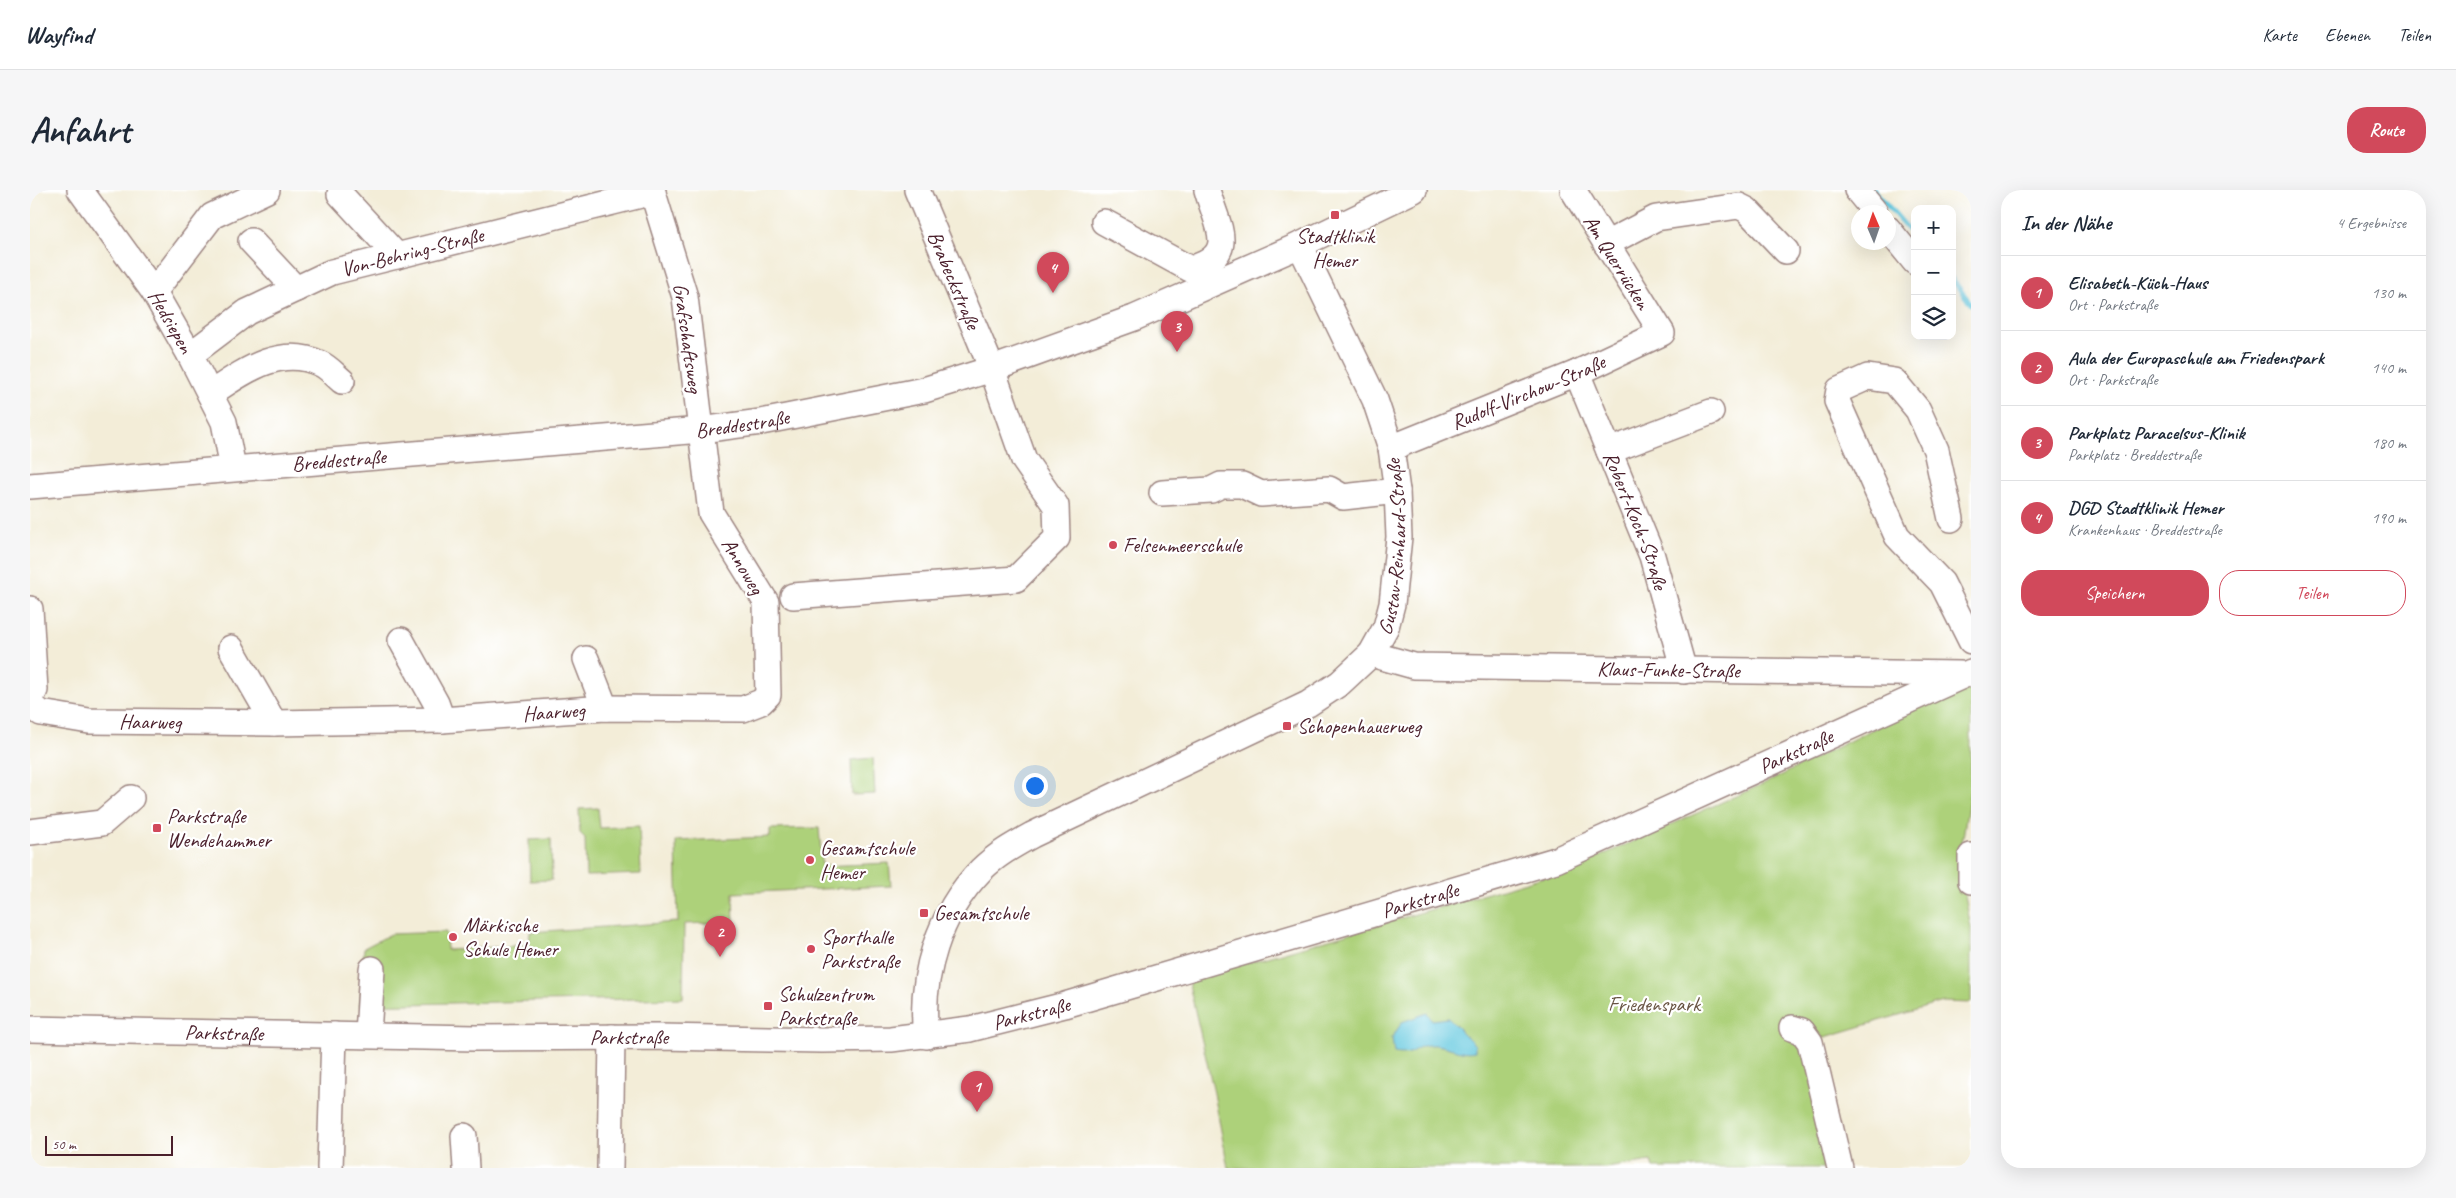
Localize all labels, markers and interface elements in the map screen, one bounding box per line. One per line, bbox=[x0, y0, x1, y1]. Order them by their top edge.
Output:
text: Wayfind bbox=[25, 20, 92, 50]
text: Karte bbox=[2262, 24, 2297, 46]
text: Ebenen bbox=[2325, 24, 2370, 46]
text: Teilen bbox=[2398, 24, 2431, 46]
button: Route bbox=[2347, 107, 2426, 153]
text: Anfahrt bbox=[30, 108, 130, 153]
north arrow bbox=[1851, 205, 1896, 250]
map controls bbox=[1911, 205, 1956, 340]
button: + bbox=[1911, 205, 1956, 250]
marker: Stadtklinik Hemer bbox=[1329, 209, 1341, 221]
street label: Am Querrücken bbox=[1578, 210, 1657, 315]
text: In der Nähe bbox=[2021, 210, 2111, 236]
text: 4 Ergebnisse bbox=[2337, 213, 2406, 233]
street label: Von-Behring-Straße bbox=[338, 221, 488, 282]
place label: Stadtklinik Hemer bbox=[1296, 223, 1376, 273]
street label: Brabeckstraße bbox=[922, 227, 987, 335]
button: − bbox=[1911, 250, 1956, 295]
pin: 4 bbox=[1037, 252, 1069, 293]
text: Elisabeth-Küch-Haus bbox=[2068, 271, 2207, 295]
street label: Grafschaftsweg bbox=[667, 282, 709, 396]
text: 1 bbox=[2033, 283, 2041, 303]
text: 130 m bbox=[2372, 283, 2406, 303]
street label: Hedsiepen bbox=[142, 285, 200, 358]
button: layers bbox=[1911, 295, 1956, 340]
text: Ort · Parkstraße bbox=[2068, 295, 2158, 315]
pin: 3 bbox=[1161, 311, 1193, 352]
text: Aula der Europaschule am Friedenspark bbox=[2068, 346, 2324, 370]
street label: Rudolf-Virchow-Straße bbox=[1447, 348, 1611, 435]
text: 2 bbox=[2033, 358, 2041, 378]
text: 140 m bbox=[2372, 358, 2406, 378]
text: Ort · Parkstraße bbox=[2068, 370, 2158, 390]
street label: Breddestraße bbox=[694, 403, 793, 444]
text: Parkplatz Paracelsus-Klinik bbox=[2068, 421, 2245, 445]
text: 3 bbox=[2033, 433, 2041, 453]
text: 180 m bbox=[2372, 433, 2406, 453]
street label: Breddestraße bbox=[291, 443, 389, 477]
text: Parkplatz · Breddestraße bbox=[2068, 445, 2201, 465]
street label: Robert-Koch-Straße bbox=[1598, 448, 1674, 595]
street label: Gustav-Reinhard-Straße bbox=[1371, 455, 1412, 639]
text: DGD Stadtklinik Hemer bbox=[2068, 496, 2223, 520]
text: 4 bbox=[2033, 508, 2041, 528]
text: 190 m bbox=[2372, 508, 2406, 528]
text: Krankenhaus · Breddestraße bbox=[2068, 520, 2222, 540]
place label: Felsenmeerschule bbox=[1123, 532, 1243, 558]
street label: Annoweg bbox=[716, 533, 771, 600]
marker: Felsenmeerschule bbox=[1107, 539, 1119, 551]
button: Speichern bbox=[2021, 570, 2209, 616]
button: Teilen bbox=[2219, 570, 2406, 616]
street label: Klaus-Funke-Straße bbox=[1597, 656, 1742, 684]
street label: Haarweg bbox=[522, 696, 587, 727]
street label: Haarweg bbox=[119, 708, 183, 735]
place label: Schopenhauerweg bbox=[1297, 713, 1422, 739]
marker: Schopenhauerweg bbox=[1281, 720, 1293, 732]
street label: Parkstraße bbox=[1755, 722, 1839, 779]
your location bbox=[1022, 773, 1048, 799]
place label: Parkstraße Wendehammer bbox=[167, 803, 272, 853]
marker: Parkstraße Wendehammer bbox=[151, 822, 163, 834]
place label: Gesamtschule Hemer bbox=[820, 835, 917, 885]
marker: Gesamtschule Hemer bbox=[804, 854, 816, 866]
street label: Parkstraße bbox=[1379, 876, 1464, 924]
place label: Gesamtschule bbox=[934, 900, 1031, 926]
marker: Gesamtschule bbox=[918, 907, 930, 919]
place label: Märkische Schule Hemer bbox=[463, 912, 559, 962]
pin: 2 bbox=[704, 916, 736, 957]
place label: Sporthalle Parkstraße bbox=[821, 924, 902, 974]
marker: Märkische Schule Hemer bbox=[447, 931, 459, 943]
marker: Sporthalle Parkstraße bbox=[805, 943, 817, 955]
place label: Schulzentrum Parkstraße bbox=[778, 981, 875, 1031]
street label: Parkstraße bbox=[990, 991, 1075, 1036]
park label: Friedenspark bbox=[1608, 991, 1702, 1017]
marker: Schulzentrum Parkstraße bbox=[762, 1000, 774, 1012]
street label: Parkstraße bbox=[184, 1019, 266, 1047]
street label: Parkstraße bbox=[590, 1024, 671, 1050]
pin: 1 bbox=[961, 1071, 993, 1112]
scale bar bbox=[45, 1133, 172, 1156]
text: 50 m bbox=[52, 1136, 76, 1153]

